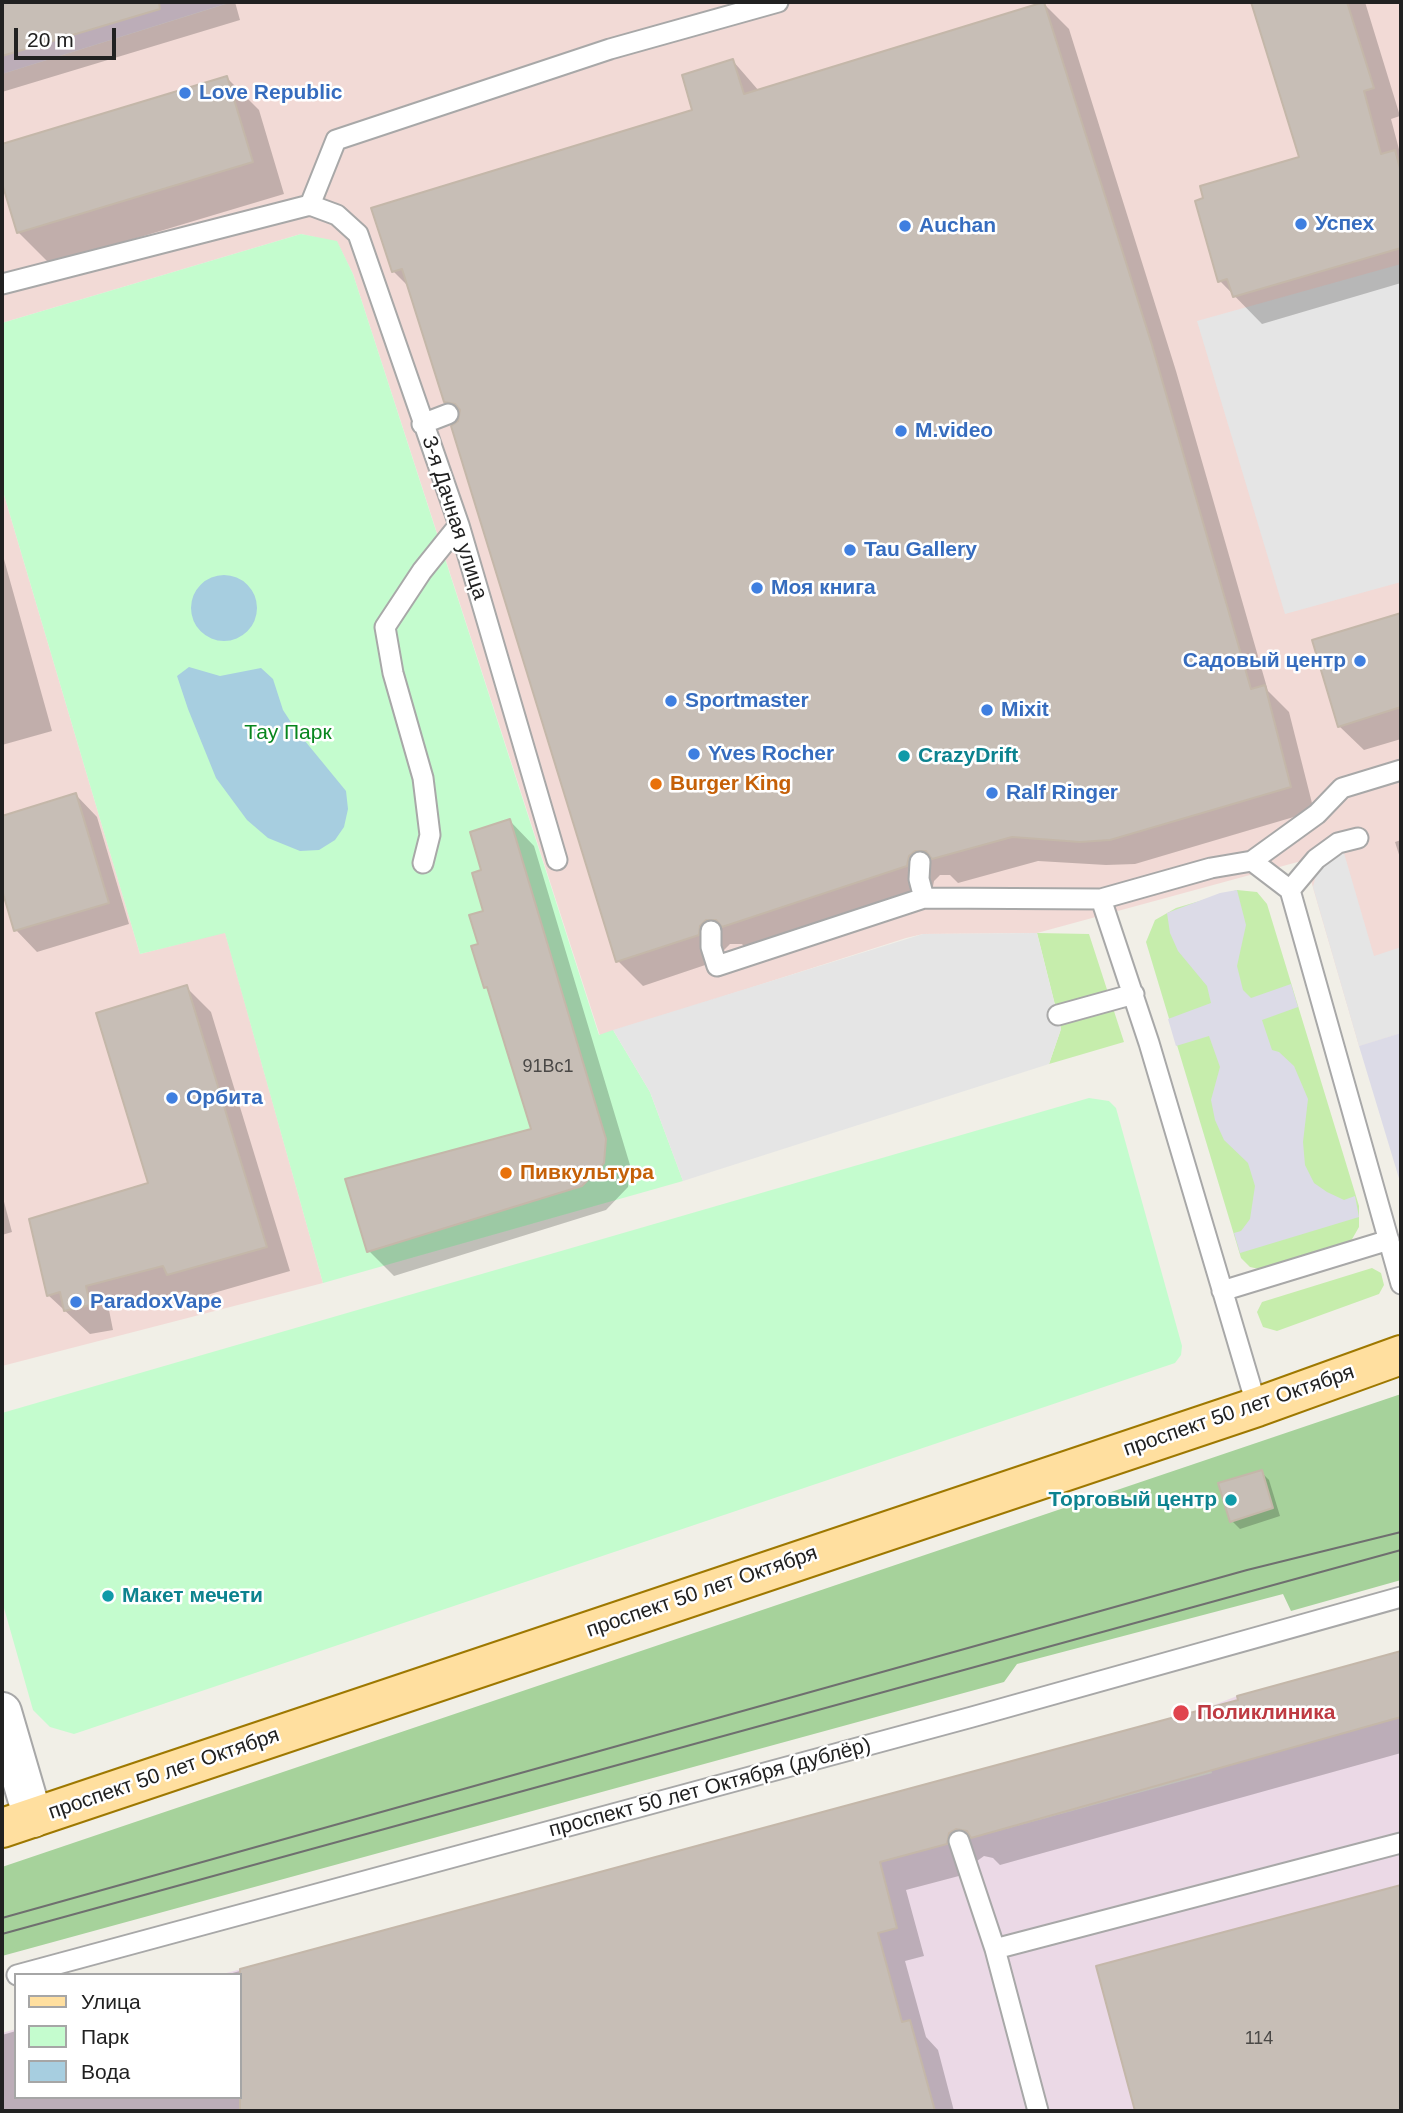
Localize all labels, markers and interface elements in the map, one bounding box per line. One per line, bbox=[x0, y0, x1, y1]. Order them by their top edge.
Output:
scale bar bbox=[18, 14, 119, 58]
text: 20 m bbox=[27, 28, 74, 51]
place label: Love Republic bbox=[199, 80, 343, 106]
marker: Love Republic bbox=[177, 85, 193, 101]
place label: Успех bbox=[1315, 211, 1374, 237]
place label: Auchan bbox=[919, 213, 996, 239]
marker: Успех bbox=[1293, 216, 1309, 232]
marker: Auchan bbox=[897, 218, 913, 234]
place label: M.video bbox=[915, 418, 993, 444]
marker: M.video bbox=[893, 423, 909, 439]
street label: 3-я Дачная улица bbox=[416, 433, 492, 603]
place label: Tau Gallery bbox=[864, 537, 977, 563]
marker: Tau Gallery bbox=[842, 542, 858, 558]
place label: Моя книга bbox=[771, 575, 876, 601]
marker: Моя книга bbox=[749, 580, 765, 596]
place label: Садовый центр bbox=[1183, 648, 1346, 674]
marker: Садовый центр bbox=[1352, 653, 1368, 669]
place label: Sportmaster bbox=[685, 688, 809, 714]
marker: Sportmaster bbox=[663, 693, 679, 709]
place label: Mixit bbox=[1001, 697, 1049, 723]
marker: Mixit bbox=[979, 702, 995, 718]
park label: Тау Парк bbox=[244, 720, 332, 746]
place label: Yves Rocher bbox=[708, 741, 834, 767]
place label: CrazyDrift bbox=[918, 743, 1018, 769]
marker: Yves Rocher bbox=[686, 746, 702, 762]
marker: CrazyDrift bbox=[896, 748, 912, 764]
place label: Burger King bbox=[670, 771, 791, 797]
marker: Burger King bbox=[648, 776, 664, 792]
place label: Ralf Ringer bbox=[1006, 780, 1118, 806]
marker: Ralf Ringer bbox=[984, 785, 1000, 801]
house number: 91Вс1 bbox=[522, 1056, 574, 1078]
place label: Орбита bbox=[186, 1085, 263, 1111]
marker: Орбита bbox=[164, 1090, 180, 1106]
place label: Пивкультура bbox=[520, 1160, 654, 1186]
marker: Пивкультура bbox=[498, 1165, 514, 1181]
place label: ParadoxVape bbox=[90, 1289, 222, 1315]
marker: ParadoxVape bbox=[68, 1294, 84, 1310]
street label: проспект 50 лет Октября bbox=[1120, 1360, 1358, 1462]
place label: Торговый центр bbox=[1049, 1487, 1217, 1513]
marker: Торговый центр bbox=[1223, 1492, 1239, 1508]
street label: проспект 50 лет Октября bbox=[583, 1541, 821, 1643]
place label: Макет мечети bbox=[122, 1583, 263, 1609]
marker: Макет мечети bbox=[100, 1588, 116, 1604]
place label: Поликлиника bbox=[1197, 1700, 1335, 1726]
marker: Поликлиника bbox=[1171, 1703, 1191, 1723]
street label: проспект 50 лет Октября bbox=[45, 1723, 283, 1825]
street label: проспект 50 лет Октября (дублёр) bbox=[546, 1733, 874, 1843]
legend bbox=[14, 1973, 242, 2099]
text: Улица bbox=[81, 1990, 141, 2013]
text: Парк bbox=[81, 2025, 129, 2048]
house number: 114 bbox=[1245, 2028, 1273, 2050]
text: Вода bbox=[81, 2060, 130, 2083]

